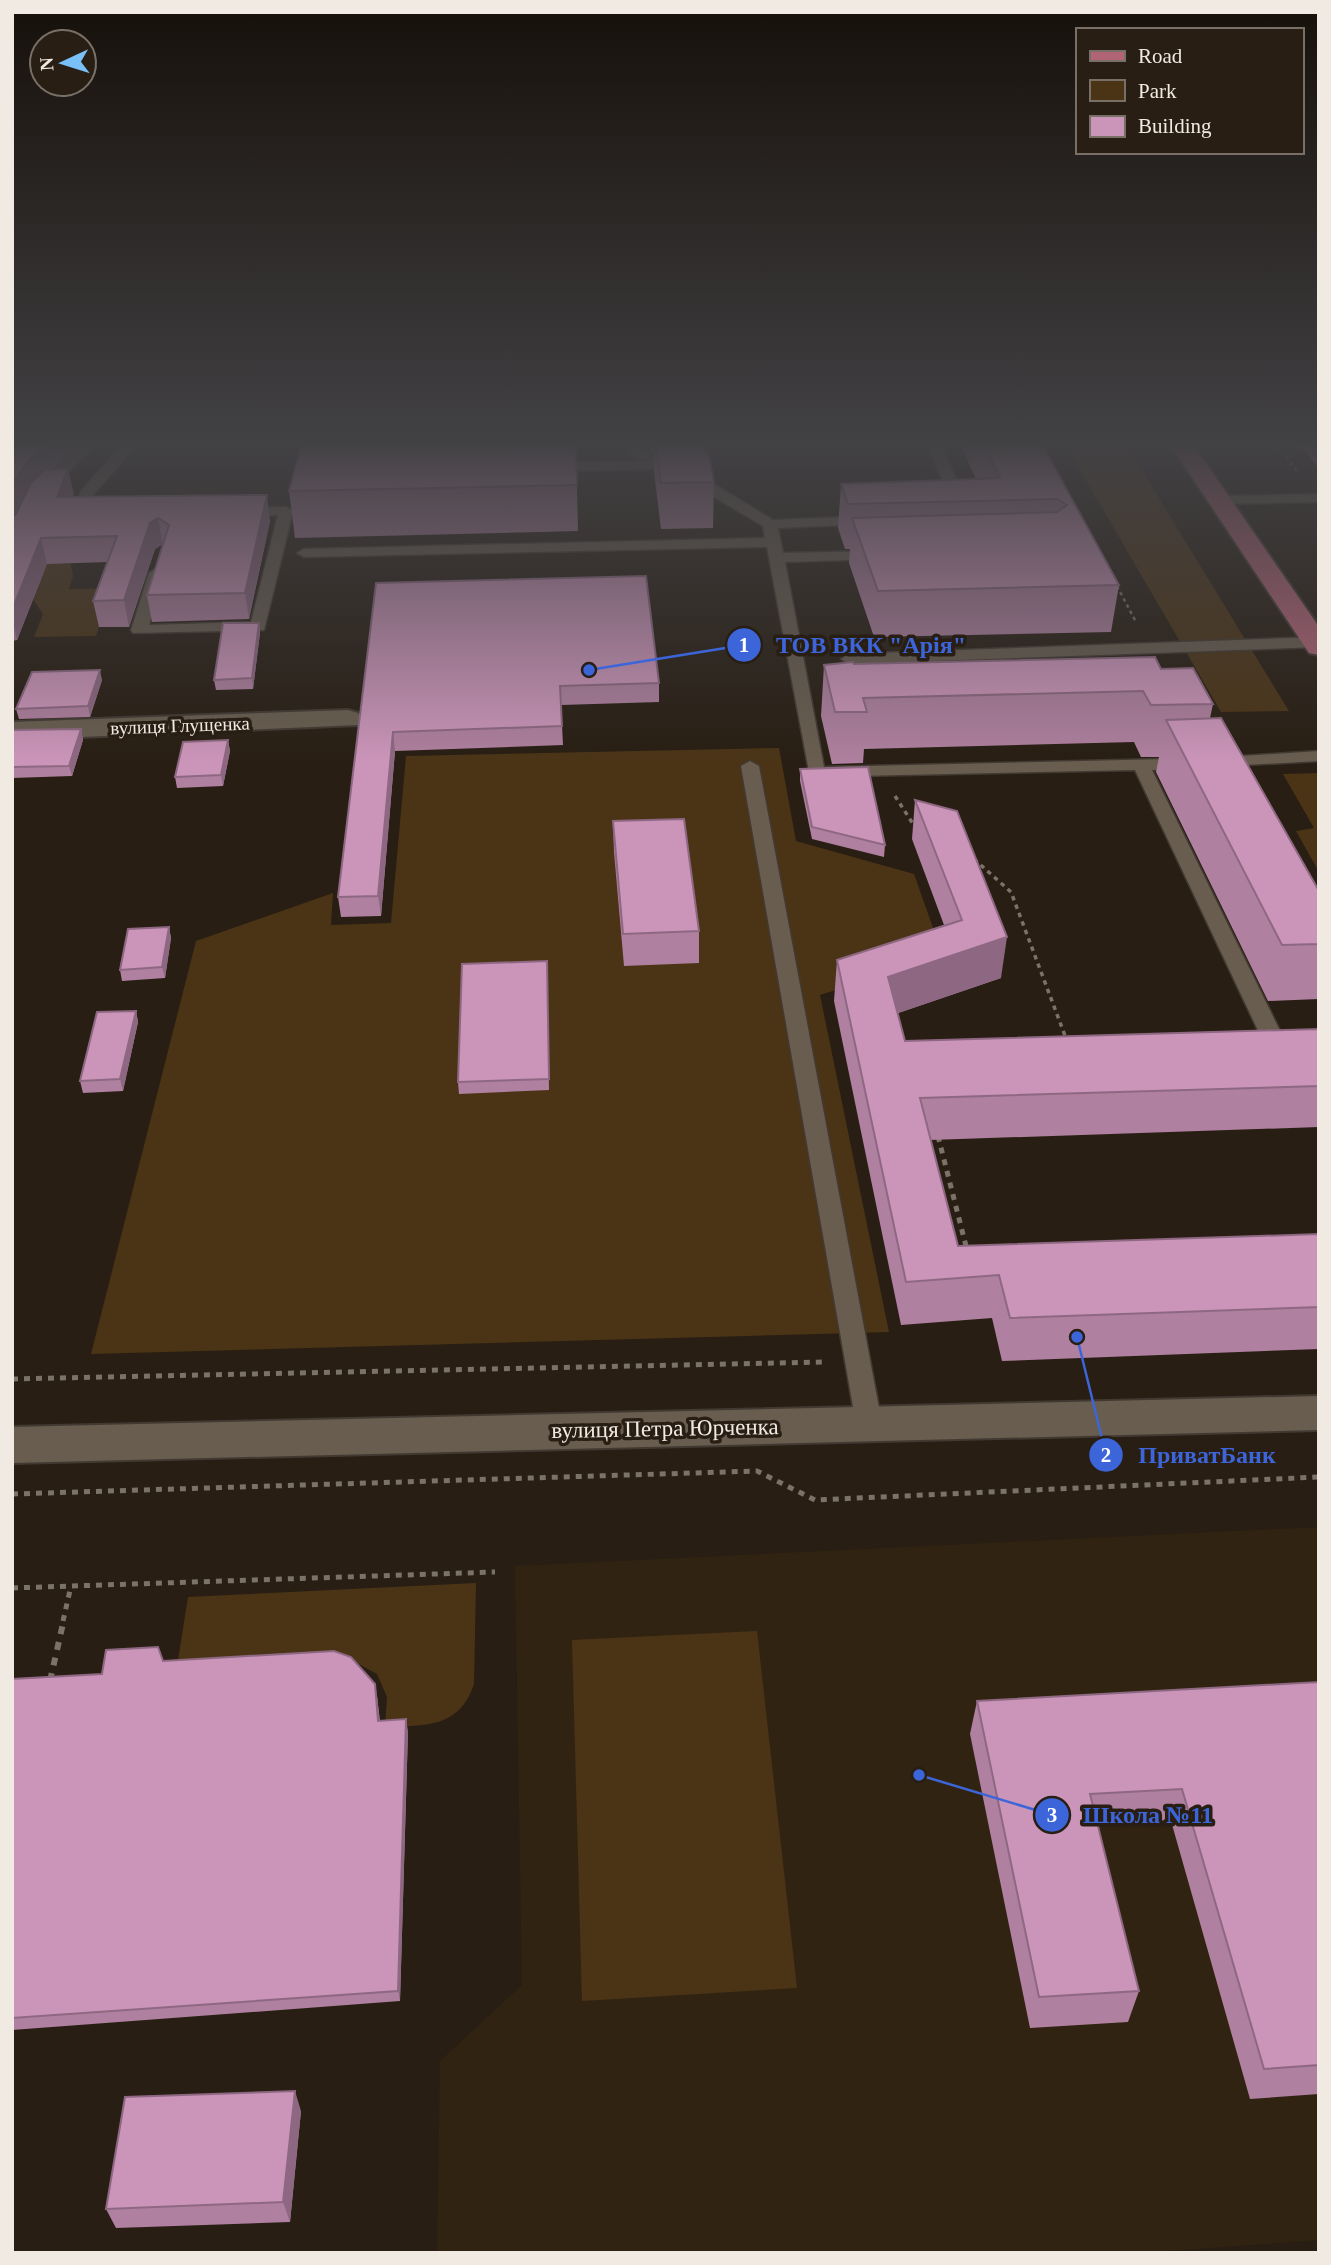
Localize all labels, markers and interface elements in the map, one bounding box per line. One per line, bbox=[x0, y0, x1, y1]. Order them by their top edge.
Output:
north arrow bbox=[28, 28, 98, 98]
legend bbox=[1076, 28, 1303, 154]
text: Road bbox=[1138, 44, 1183, 68]
text: N bbox=[36, 56, 57, 72]
text: Park bbox=[1138, 79, 1177, 103]
text: Building bbox=[1138, 114, 1212, 138]
callout: ТОВ ВКК "Арія" bbox=[727, 622, 980, 667]
text: ТОВ ВКК "Арія" bbox=[776, 632, 966, 658]
text: 1 bbox=[739, 633, 749, 657]
street label: вулиця Глущенка bbox=[110, 713, 251, 738]
street label: вулиця Петра Юрченка bbox=[551, 1414, 779, 1443]
callout: ПриватБанк bbox=[1089, 1432, 1289, 1477]
text: ПриватБанк bbox=[1138, 1442, 1276, 1468]
text: 2 bbox=[1101, 1443, 1111, 1467]
callout: Школа №11 bbox=[1034, 1793, 1227, 1838]
text: Школа №11 bbox=[1083, 1802, 1213, 1828]
text: 3 bbox=[1047, 1803, 1057, 1827]

